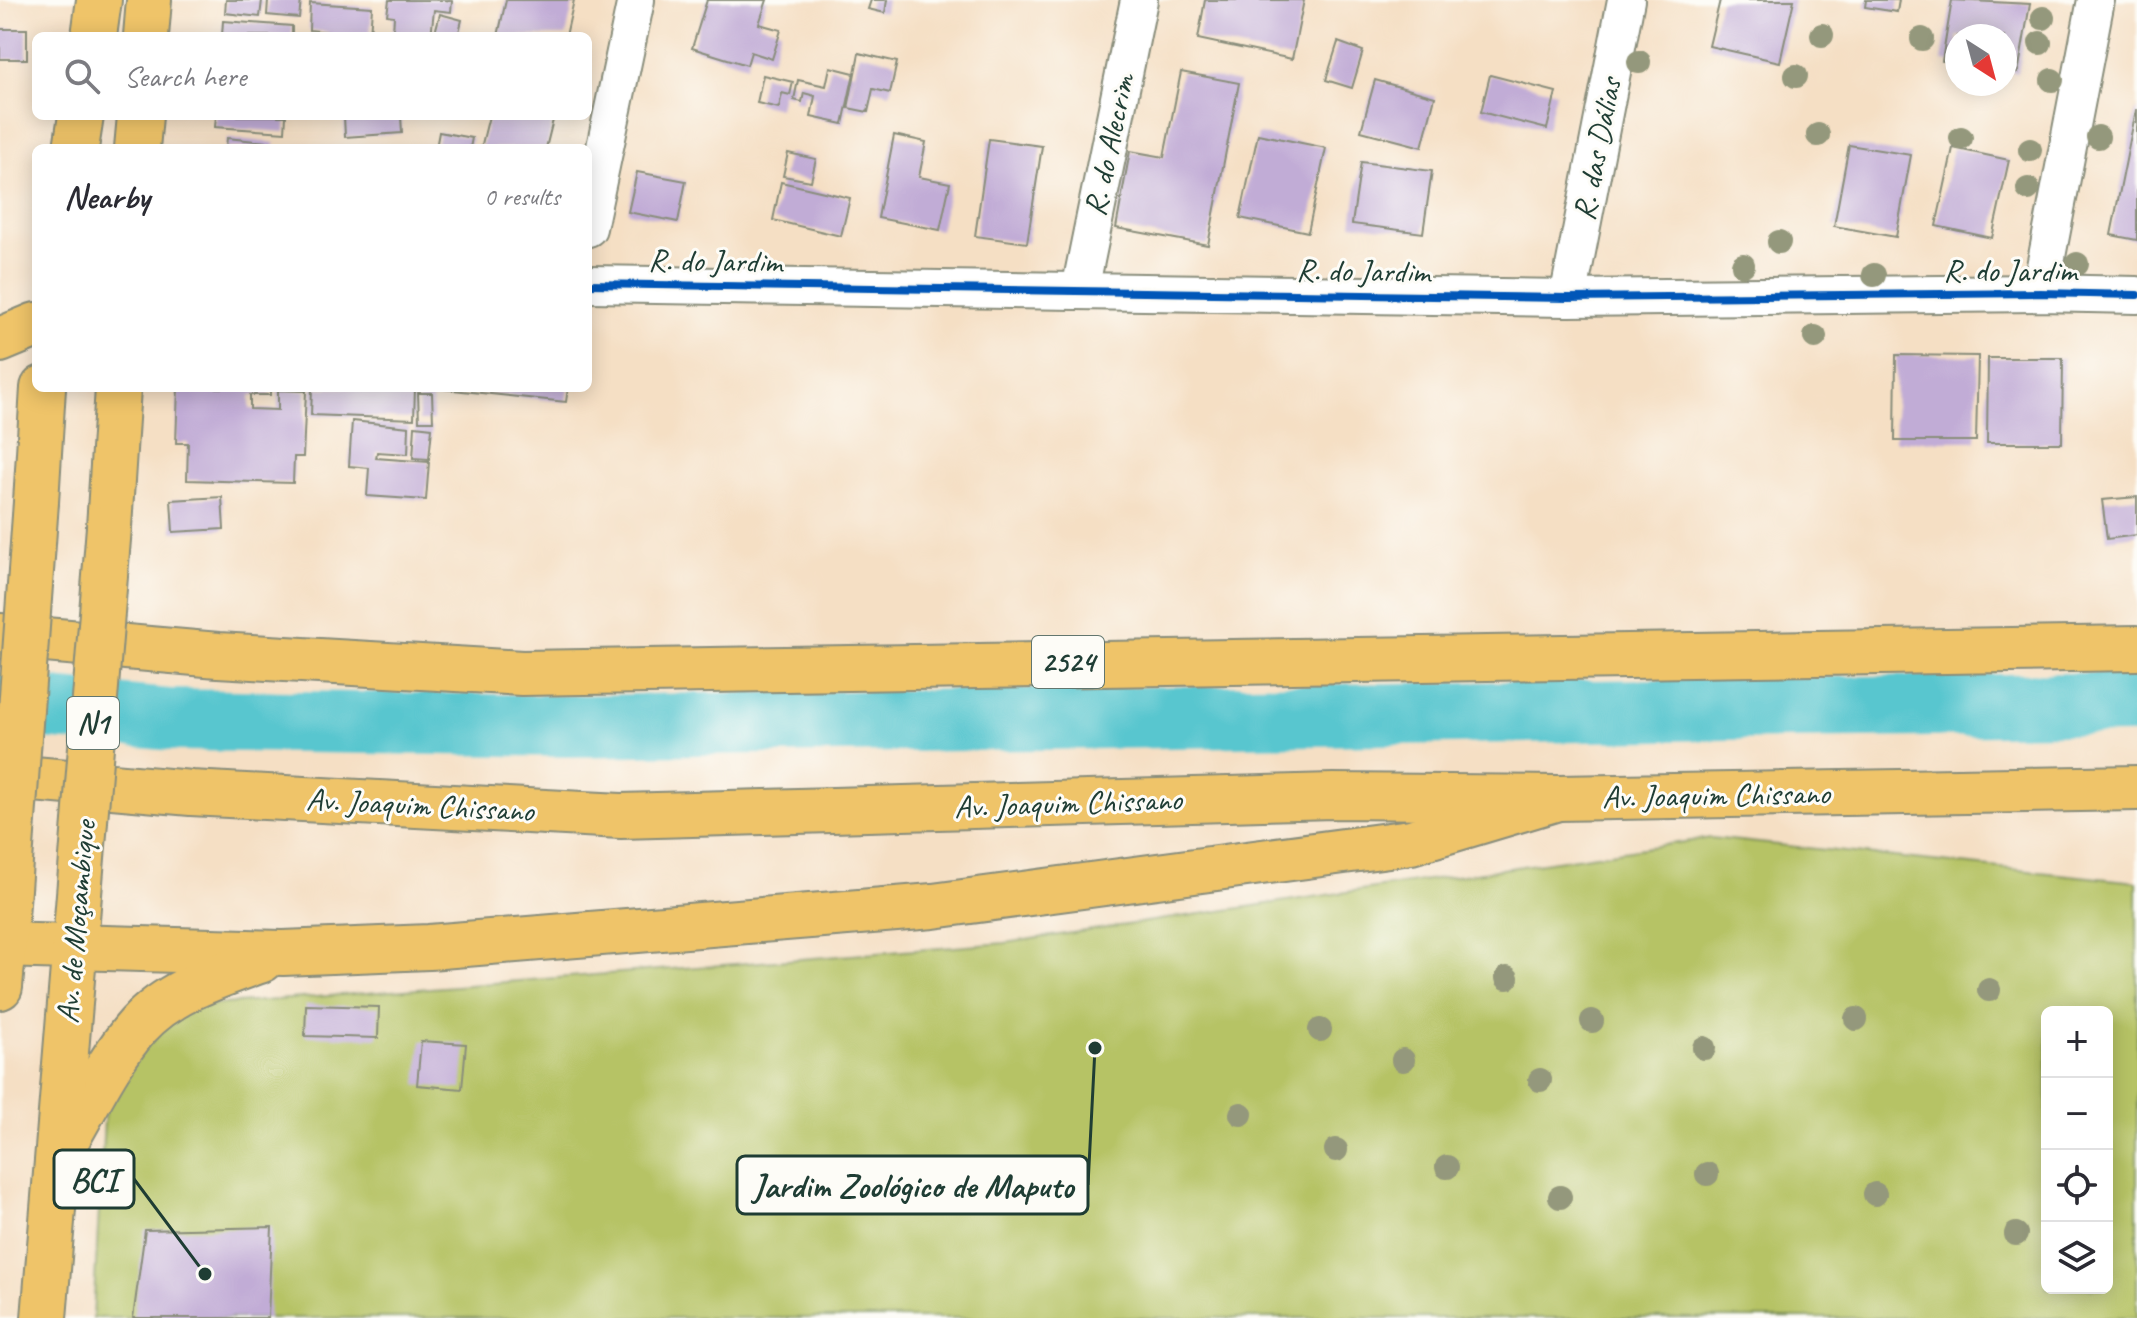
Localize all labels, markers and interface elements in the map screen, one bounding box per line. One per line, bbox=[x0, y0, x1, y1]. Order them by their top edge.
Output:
north arrow bbox=[1945, 24, 2017, 96]
search box bbox=[32, 32, 592, 120]
icon: search bbox=[60, 54, 104, 98]
text: Search here bbox=[124, 57, 246, 95]
street label: R. do Alecrim bbox=[1074, 68, 1145, 220]
street label: R. das Dálias bbox=[1563, 72, 1631, 224]
text: Nearby bbox=[64, 175, 150, 218]
text: 0 results bbox=[484, 180, 560, 213]
street label: R. do Jardim bbox=[648, 239, 785, 283]
street label: R. do Jardim bbox=[1296, 249, 1433, 293]
street label: R. do Jardim bbox=[1943, 250, 2080, 291]
road number: 2524 bbox=[1032, 636, 1104, 688]
road number: N1 bbox=[67, 697, 119, 749]
street label: Av. Joaquim Chissano bbox=[1602, 772, 1832, 817]
street label: Av. Joaquim Chissano bbox=[954, 778, 1184, 827]
street label: Av. Joaquim Chissano bbox=[305, 779, 536, 832]
street label: Av. de Moçambique bbox=[47, 816, 105, 1025]
map controls bbox=[2041, 1006, 2113, 1294]
button: + bbox=[2041, 1006, 2113, 1078]
button: − bbox=[2041, 1078, 2113, 1150]
callout: BCI bbox=[54, 1150, 134, 1208]
button: locate bbox=[2041, 1150, 2113, 1222]
callout: Jardim Zoológico de Maputo bbox=[737, 1156, 1088, 1214]
text: BCI bbox=[70, 1158, 125, 1201]
text: Jardim Zoológico de Maputo bbox=[751, 1164, 1076, 1207]
button: layers bbox=[2041, 1222, 2113, 1294]

